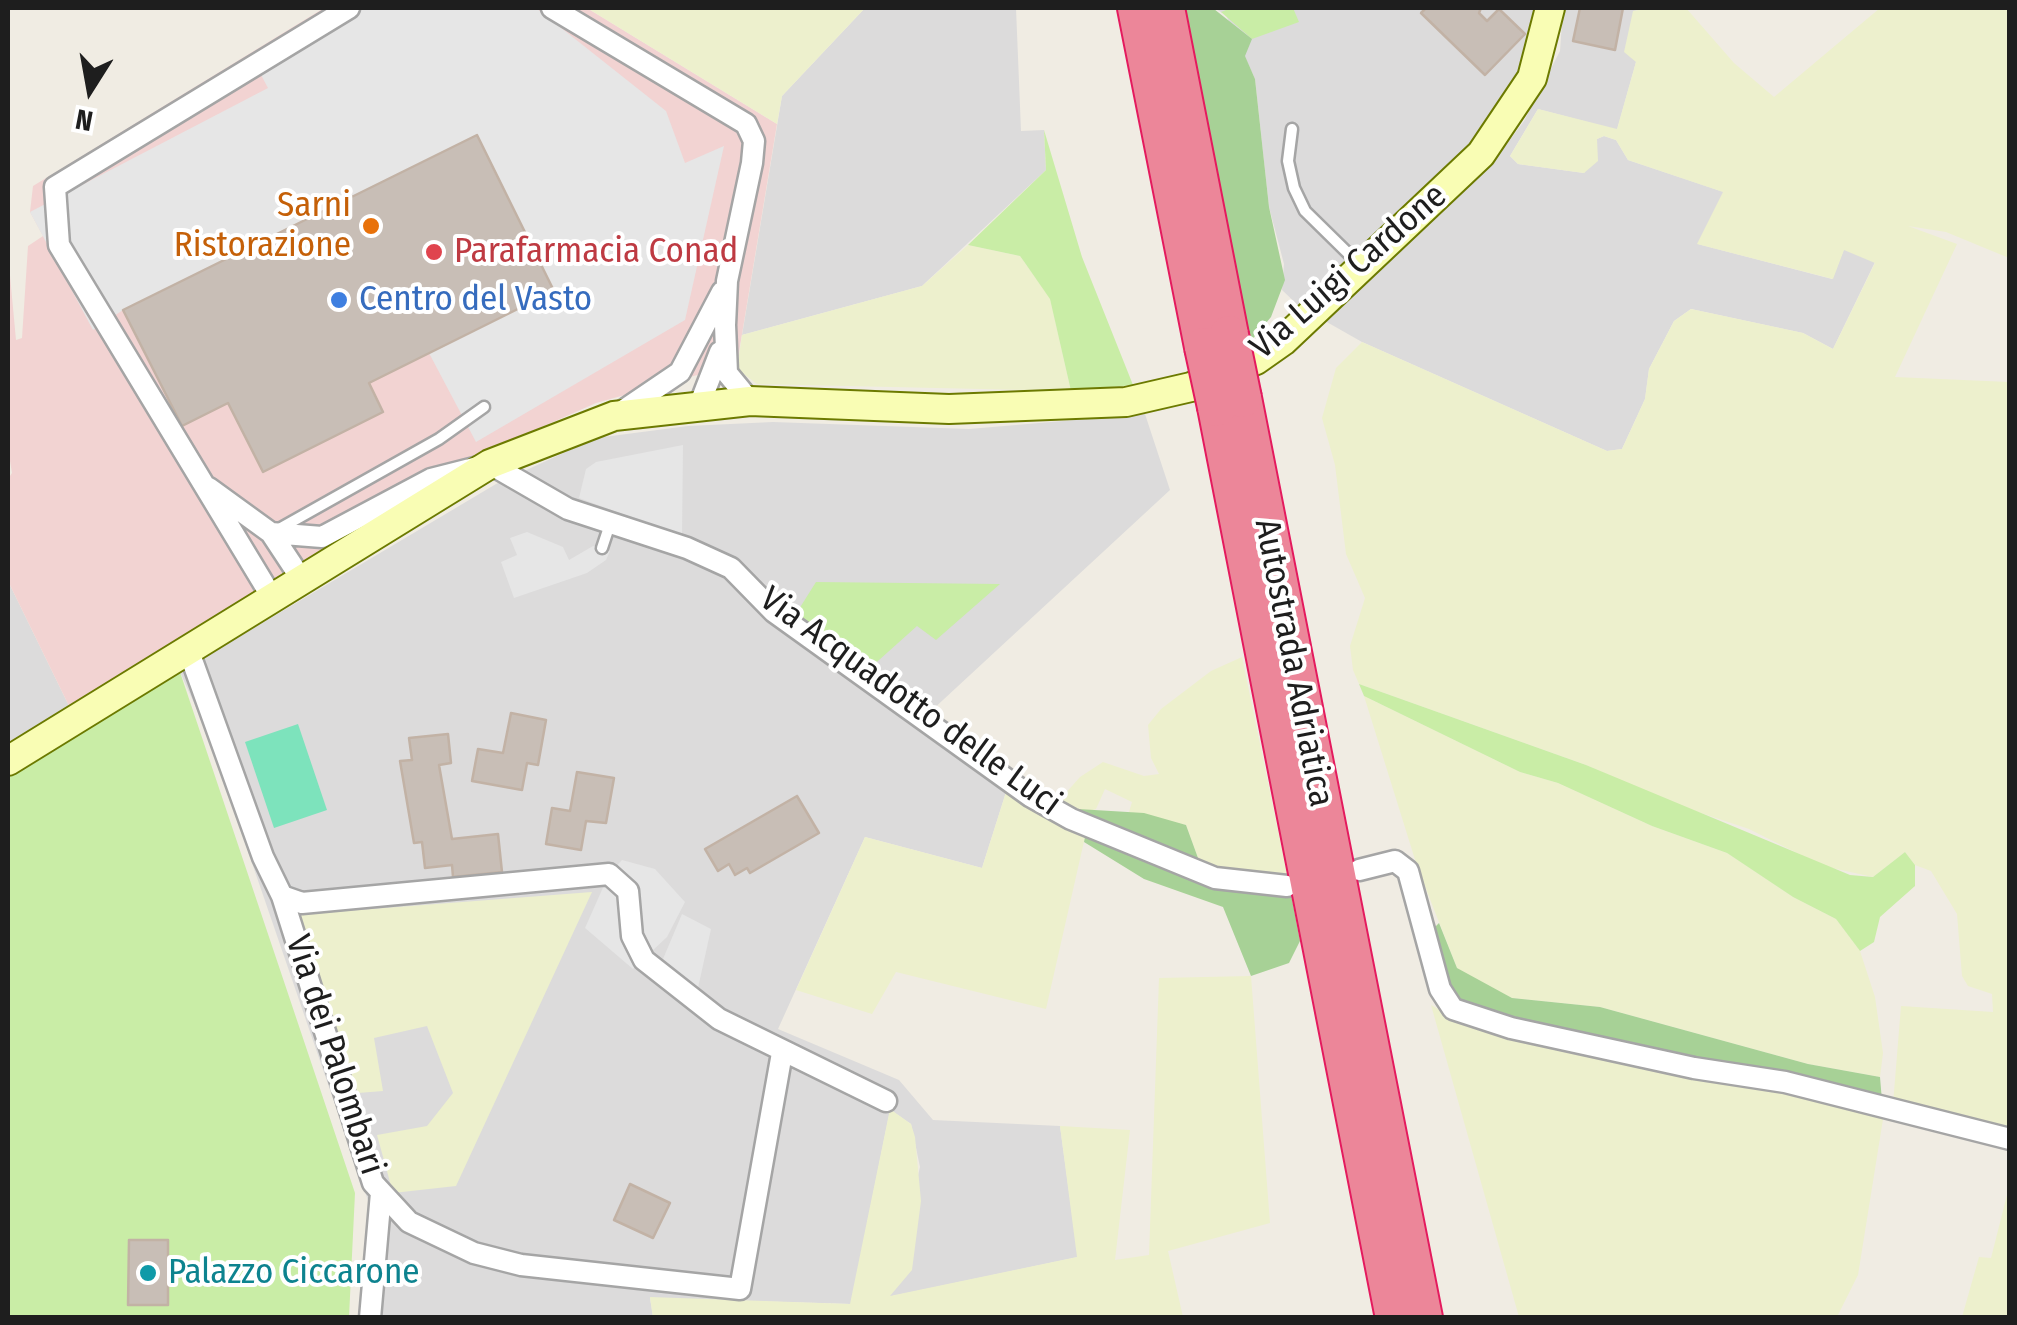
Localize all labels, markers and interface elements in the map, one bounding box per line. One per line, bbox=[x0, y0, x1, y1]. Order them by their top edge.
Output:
north arrow bbox=[40, 40, 140, 140]
text: N bbox=[73, 102, 96, 138]
street label: Via Luigi Cardone bbox=[1242, 175, 1456, 369]
place label: Sarni Ristorazione bbox=[174, 185, 351, 267]
marker: Sarni Ristorazione bbox=[360, 215, 382, 237]
place label: Parafarmacia Conad bbox=[454, 231, 738, 273]
marker: Parafarmacia Conad bbox=[423, 241, 445, 263]
place label: Centro del Vasto bbox=[359, 279, 592, 321]
marker: Centro del Vasto bbox=[328, 289, 350, 311]
street label: Autostrada Adriatica bbox=[1245, 516, 1341, 810]
street label: Via Acquadotto delle Luci bbox=[751, 579, 1069, 825]
street label: Via dei Palombari bbox=[276, 930, 392, 1180]
place label: Palazzo Ciccarone bbox=[168, 1252, 420, 1294]
marker: Palazzo Ciccarone bbox=[137, 1262, 159, 1284]

